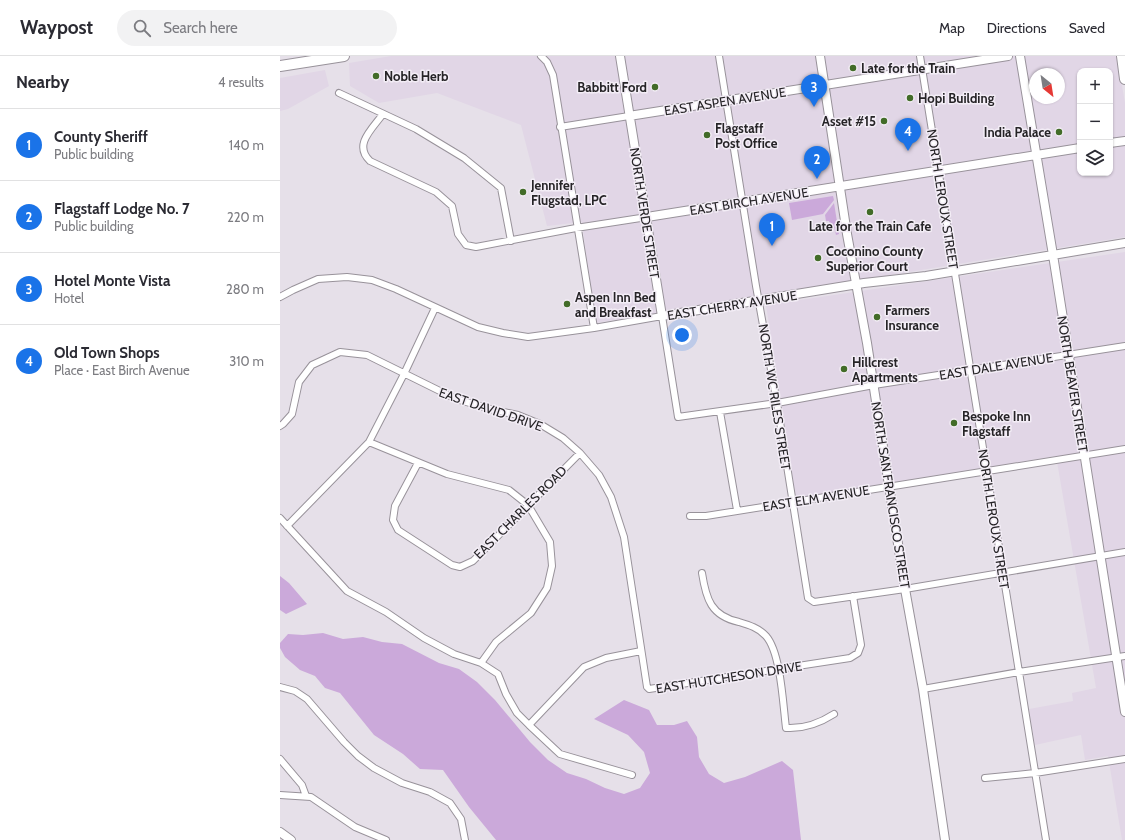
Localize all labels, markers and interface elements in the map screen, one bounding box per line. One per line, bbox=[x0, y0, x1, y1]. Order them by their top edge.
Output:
search box bbox=[117, 10, 397, 46]
text: Waypost bbox=[20, 16, 93, 39]
icon: search bbox=[131, 17, 153, 39]
text: Search here bbox=[163, 19, 238, 37]
text: Map bbox=[939, 19, 965, 37]
text: Directions bbox=[987, 19, 1047, 37]
text: Saved bbox=[1069, 19, 1105, 37]
place label: Late for the Train bbox=[861, 60, 955, 76]
marker: Late for the Train bbox=[848, 63, 858, 73]
place label: Noble Herb bbox=[384, 68, 449, 84]
north arrow bbox=[1029, 68, 1065, 104]
map controls bbox=[1077, 68, 1113, 176]
button: + bbox=[1077, 68, 1113, 104]
marker: Noble Herb bbox=[371, 71, 381, 81]
text: Nearby bbox=[16, 72, 69, 92]
text: 4 results bbox=[218, 74, 264, 90]
pin: 3 bbox=[801, 74, 827, 107]
place label: Babbitt Ford bbox=[577, 79, 647, 95]
marker: Babbitt Ford bbox=[650, 82, 660, 92]
street label: EAST ASPEN AVENUE bbox=[663, 83, 787, 119]
place label: Hopi Building bbox=[918, 90, 995, 106]
marker: Hopi Building bbox=[905, 93, 915, 103]
button: − bbox=[1077, 104, 1113, 140]
place label: Asset #15 bbox=[822, 113, 876, 129]
marker: Asset #15 bbox=[879, 116, 889, 126]
pin: 4 bbox=[895, 118, 921, 151]
place label: Flagstaff Post Office bbox=[715, 120, 778, 151]
place label: India Palace bbox=[984, 124, 1051, 140]
marker: India Palace bbox=[1054, 127, 1064, 137]
text: County Sheriff bbox=[54, 128, 148, 146]
street label: NORTH LEROUX STREET bbox=[924, 128, 962, 270]
marker: Flagstaff Post Office bbox=[702, 130, 712, 140]
text: 1 bbox=[27, 137, 31, 153]
text: 140 m bbox=[229, 137, 264, 153]
button: layers bbox=[1077, 140, 1113, 176]
text: Public building bbox=[54, 146, 134, 162]
pin: 2 bbox=[804, 146, 830, 179]
street label: NORTH VERDE STREET bbox=[627, 147, 663, 280]
place label: Jennifer Flugstad, LPC bbox=[530, 177, 607, 208]
street label: EAST BIRCH AVENUE bbox=[689, 184, 809, 218]
marker: Jennifer Flugstad, LPC bbox=[518, 187, 528, 197]
text: Flagstaff Lodge No. 7 bbox=[54, 200, 190, 218]
marker: Late for the Train Cafe bbox=[865, 207, 875, 217]
text: 2 bbox=[26, 209, 32, 225]
text: 220 m bbox=[227, 209, 264, 225]
pin: 1 bbox=[759, 213, 785, 246]
text: Public building bbox=[54, 218, 134, 234]
place label: Late for the Train Cafe bbox=[809, 218, 932, 234]
place label: Coconino County Superior Court bbox=[826, 243, 923, 274]
marker: Coconino County Superior Court bbox=[813, 253, 823, 263]
text: Hotel Monte Vista bbox=[54, 272, 171, 290]
text: 3 bbox=[25, 281, 33, 297]
text: 280 m bbox=[226, 281, 264, 297]
street label: EAST CHERRY AVENUE bbox=[666, 287, 798, 323]
place label: Aspen Inn Bed and Breakfast bbox=[575, 289, 656, 320]
text: Hotel bbox=[54, 290, 84, 306]
marker: Aspen Inn Bed and Breakfast bbox=[562, 299, 572, 309]
place label: Farmers Insurance bbox=[885, 302, 939, 333]
marker: Farmers Insurance bbox=[872, 312, 882, 322]
street label: NORTH BEAVER STREET bbox=[1054, 315, 1092, 453]
street label: NORTH WC RILES STREET bbox=[756, 323, 794, 471]
your location bbox=[672, 325, 692, 345]
text: Old Town Shops bbox=[54, 344, 160, 362]
street label: EAST DALE AVENUE bbox=[938, 349, 1054, 383]
text: 4 bbox=[25, 353, 33, 369]
text: 310 m bbox=[229, 353, 264, 369]
place label: Hillcrest Apartments bbox=[852, 354, 918, 385]
text: Place · East Birch Avenue bbox=[54, 362, 190, 378]
marker: Hillcrest Apartments bbox=[839, 364, 849, 374]
street label: EAST DAVID DRIVE bbox=[437, 384, 545, 434]
street label: NORTH SAN FRANCISCO STREET bbox=[868, 401, 914, 590]
place label: Bespoke Inn Flagstaff bbox=[962, 408, 1031, 439]
marker: Bespoke Inn Flagstaff bbox=[949, 418, 959, 428]
street label: NORTH LEROUX STREET bbox=[975, 448, 1013, 590]
street label: EAST CHARLES ROAD bbox=[470, 462, 570, 562]
street label: EAST ELM AVENUE bbox=[761, 482, 871, 514]
street label: EAST HUTCHESON DRIVE bbox=[655, 658, 803, 696]

